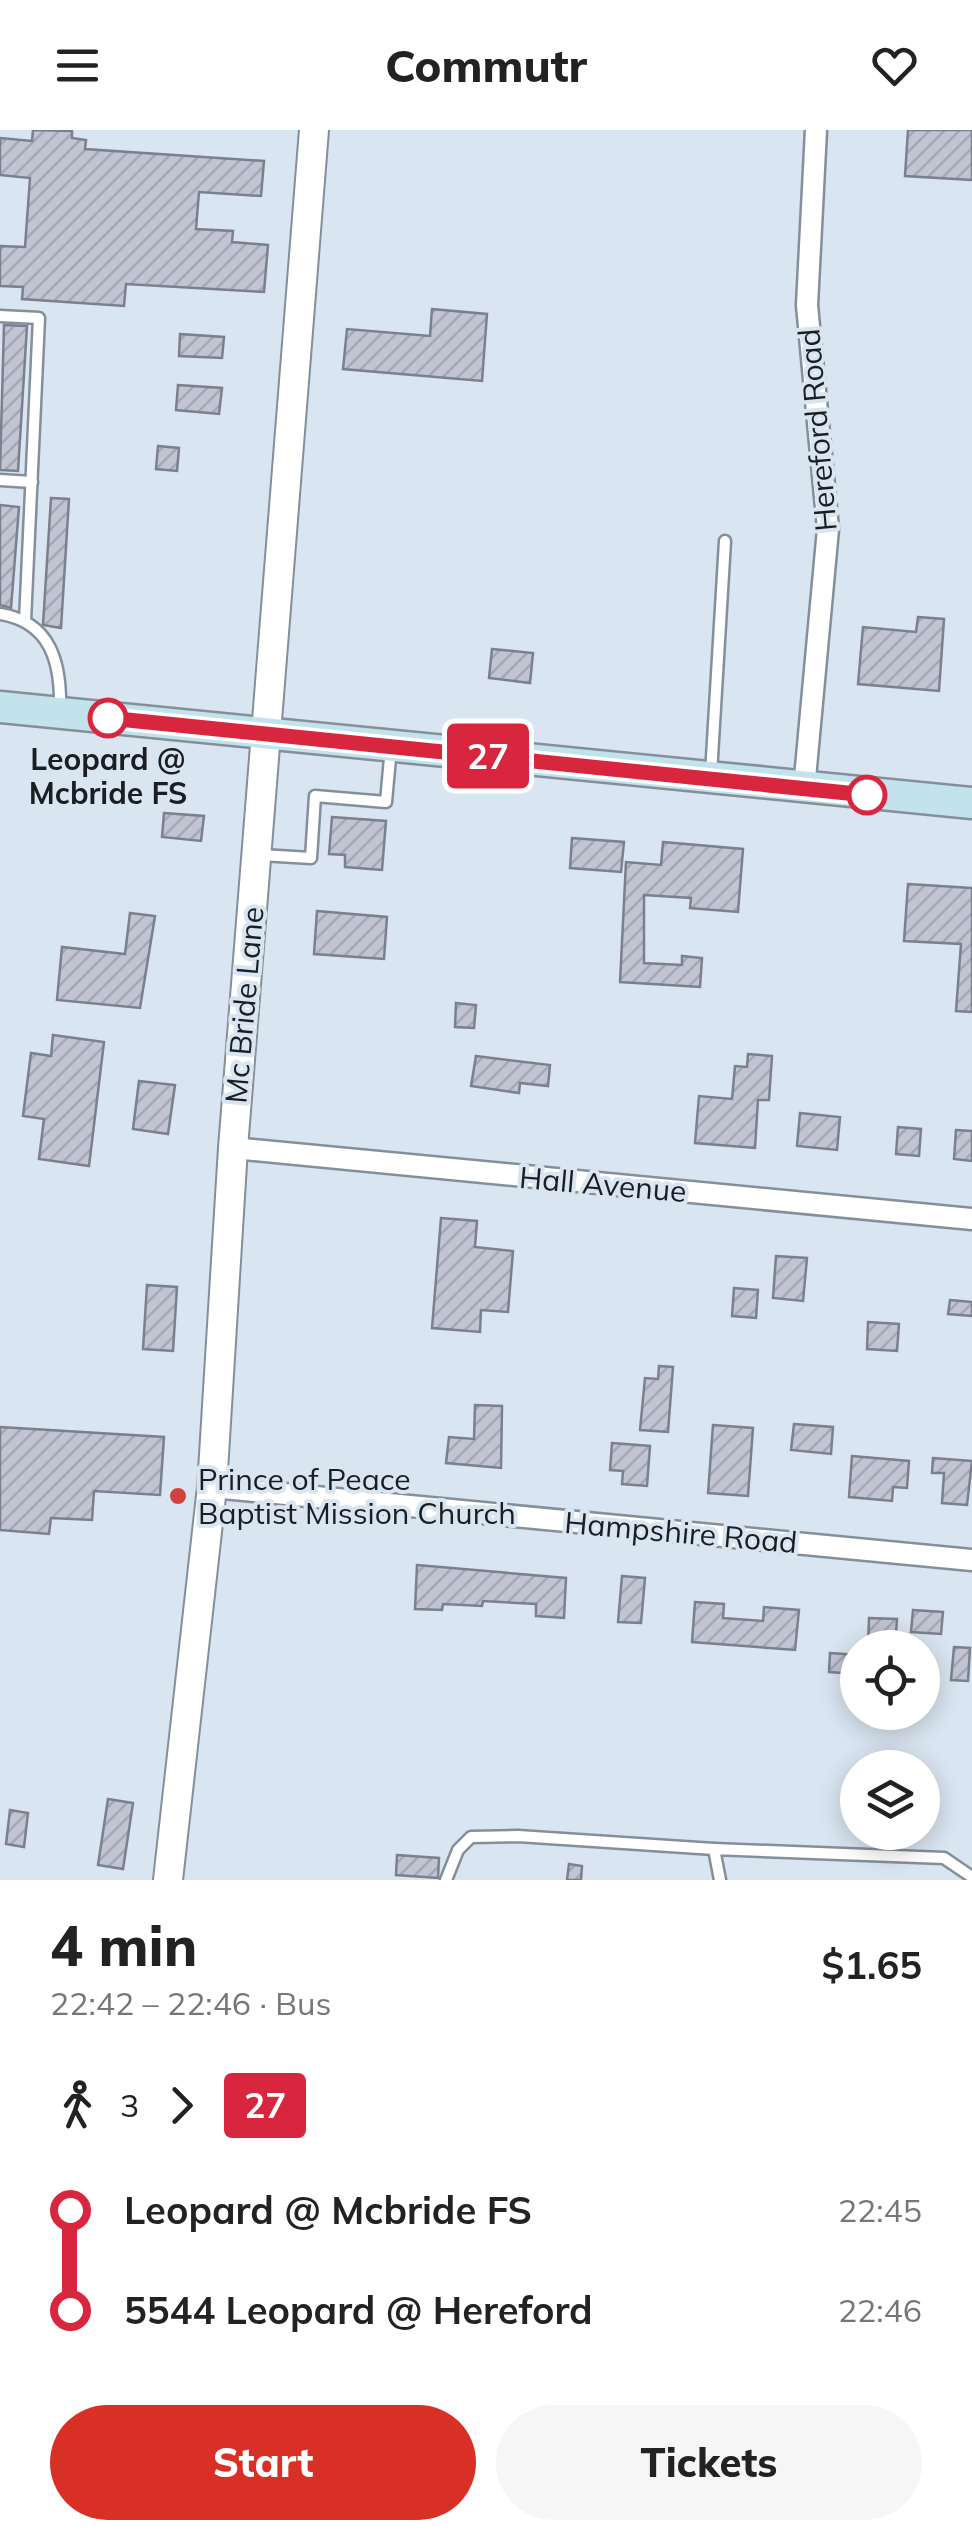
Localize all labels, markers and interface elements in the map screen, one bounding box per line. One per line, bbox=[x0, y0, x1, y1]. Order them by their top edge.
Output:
text: Commutr bbox=[385, 37, 587, 93]
icon: menu bbox=[50, 38, 105, 93]
icon: heart bbox=[867, 38, 922, 93]
street label: Hereford Road bbox=[789, 327, 845, 533]
marker: Leopard @ Mcbride FS bbox=[89, 699, 127, 737]
line badge: 27 bbox=[443, 724, 533, 788]
text: 27 bbox=[467, 734, 509, 778]
place label: Leopard @ Mcbride FS bbox=[29, 740, 187, 812]
unlabelled marker bbox=[848, 776, 886, 814]
street label: Mc Bride Lane bbox=[216, 905, 272, 1105]
street label: Hall Avenue bbox=[518, 1158, 688, 1210]
place label: Prince of Peace Baptist Mission Church bbox=[198, 1460, 516, 1532]
marker: Prince of Peace Baptist Mission Church bbox=[167, 1485, 189, 1507]
street label: Hampshire Road bbox=[563, 1503, 799, 1561]
map controls bbox=[840, 1630, 940, 1850]
button: locate bbox=[840, 1630, 940, 1730]
button: layers bbox=[840, 1750, 940, 1850]
text: 4 min bbox=[50, 1911, 197, 1980]
text: $1.65 bbox=[821, 1941, 922, 1989]
text: 22:42 – 22:46 · Bus bbox=[50, 1983, 331, 2023]
icon: walk bbox=[50, 2078, 105, 2133]
icon: forward bbox=[154, 2078, 209, 2133]
text: 27 bbox=[244, 2083, 286, 2127]
text: 3 bbox=[120, 2085, 139, 2125]
text: Leopard @ Mcbride FS bbox=[124, 2186, 532, 2234]
text: 22:45 bbox=[838, 2190, 922, 2230]
text: 5544 Leopard @ Hereford bbox=[124, 2286, 593, 2334]
text: 22:46 bbox=[838, 2290, 922, 2330]
button: Start bbox=[50, 2405, 476, 2520]
button: Tickets bbox=[496, 2405, 922, 2520]

